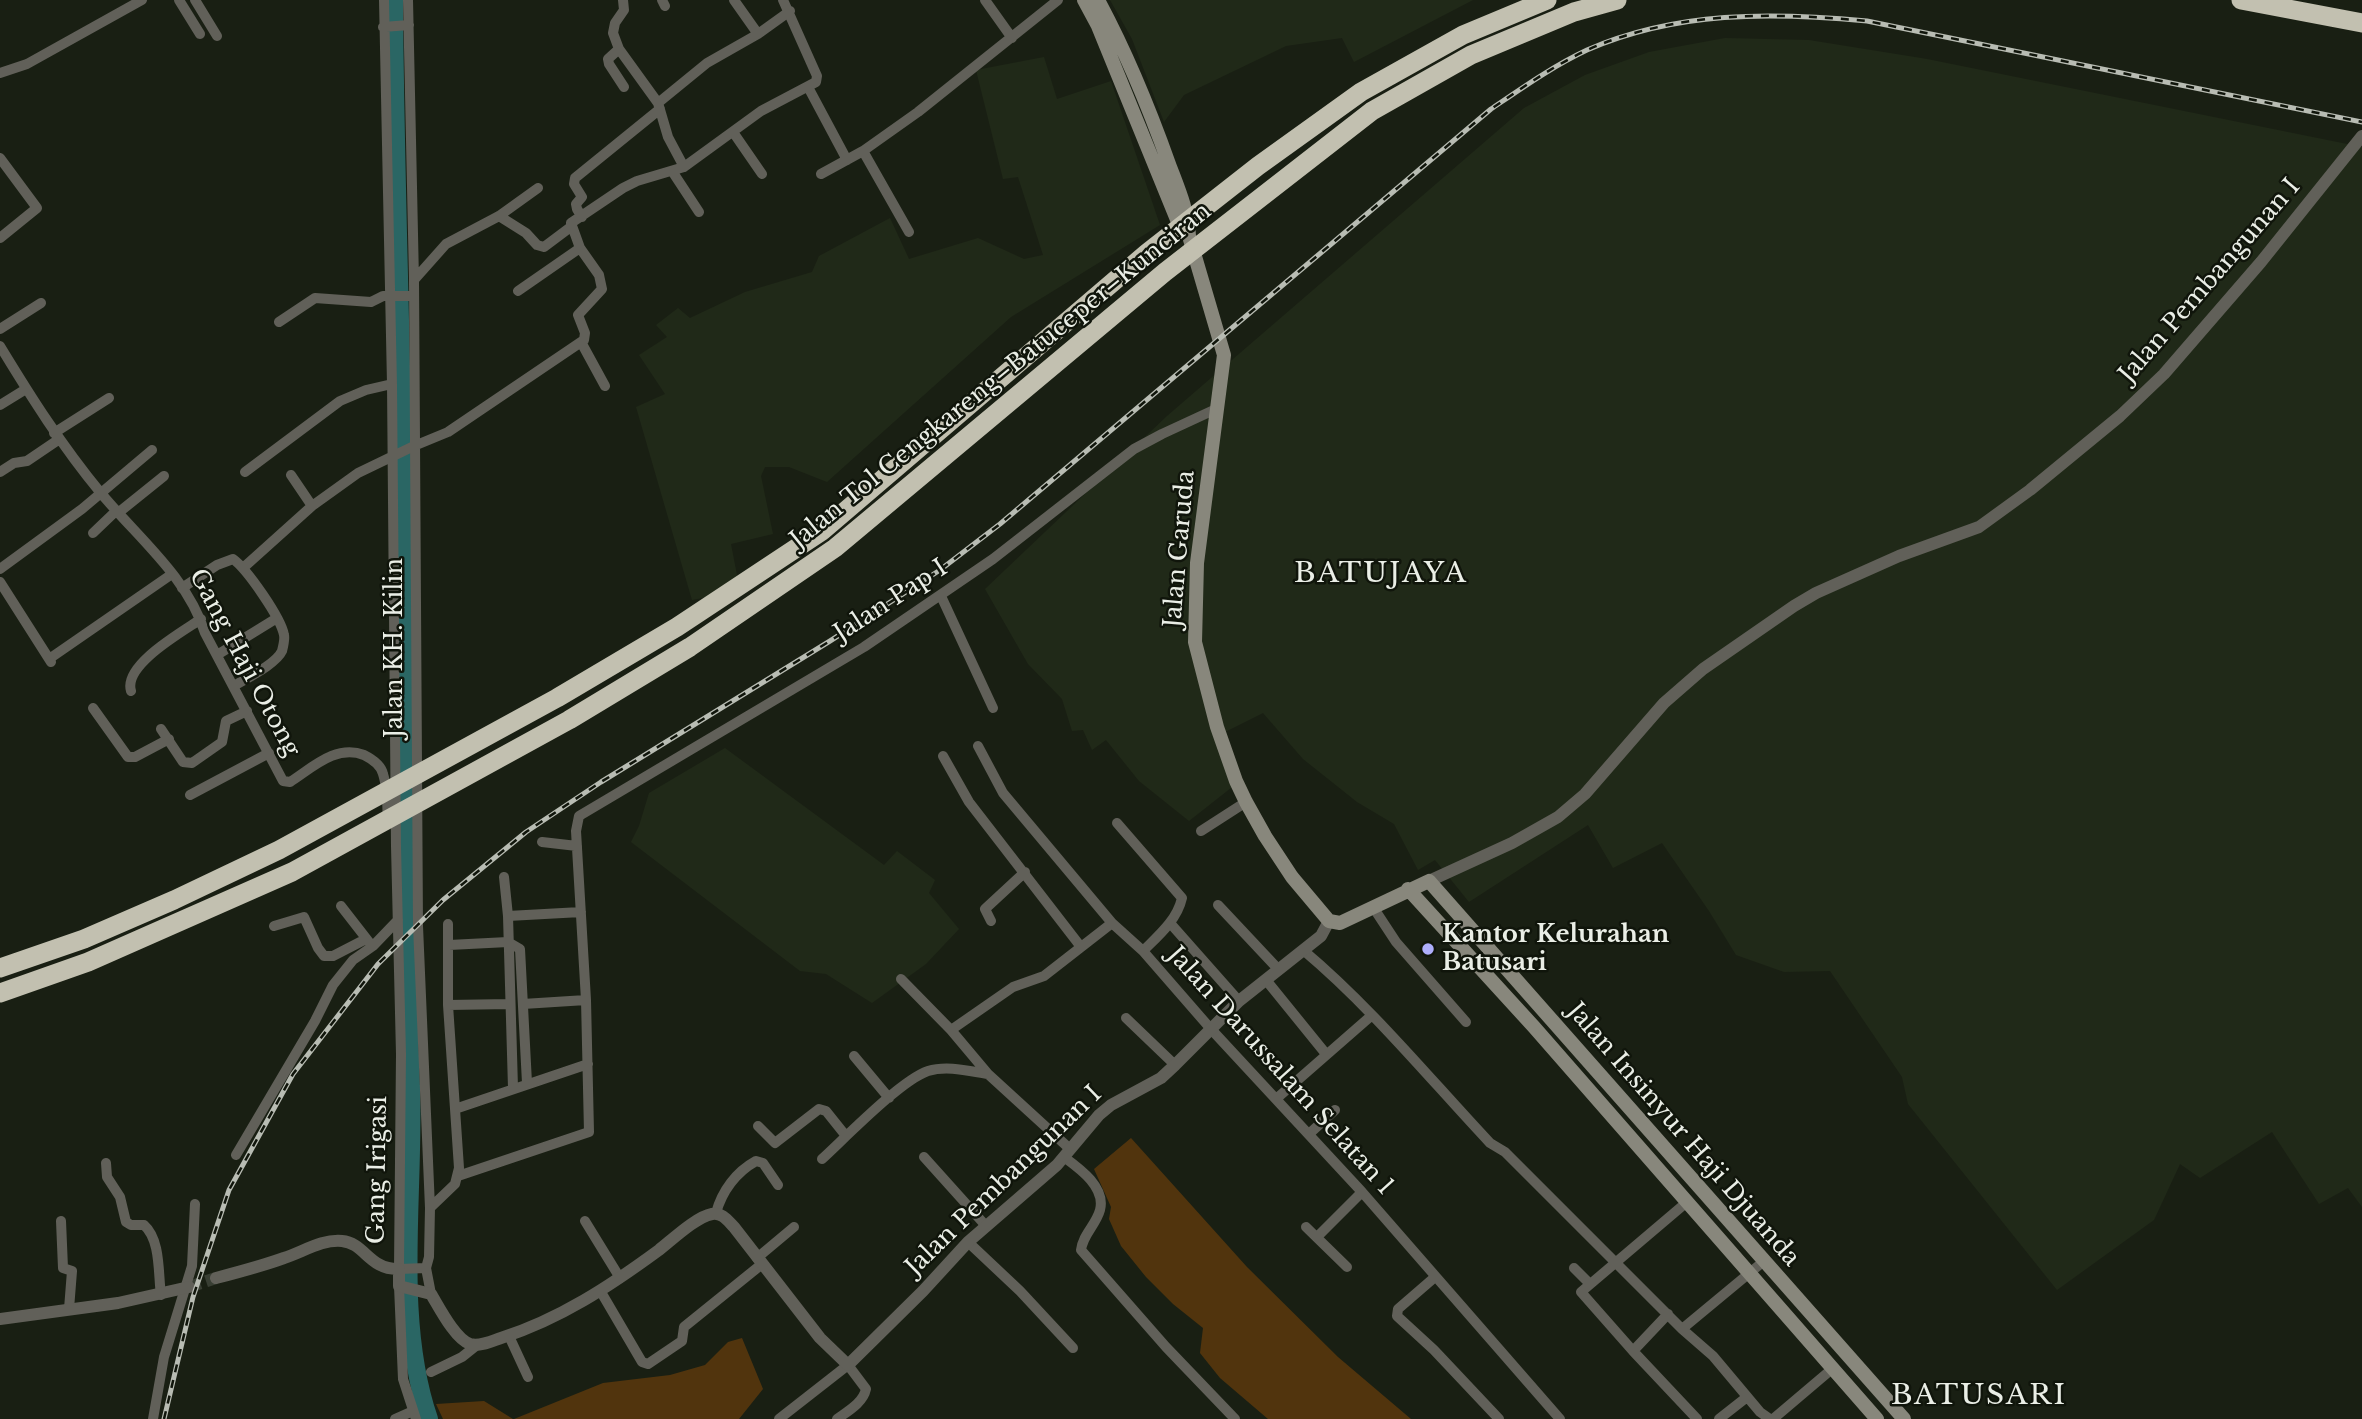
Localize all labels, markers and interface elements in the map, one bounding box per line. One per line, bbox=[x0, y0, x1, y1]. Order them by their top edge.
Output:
street label: Jalan Pembangunan I bbox=[2114, 173, 2306, 389]
street label: Jalan Tol Cengkareng–Batuceper–Kunciran bbox=[785, 197, 1217, 555]
street label: Jalan Garuda bbox=[1159, 469, 1201, 629]
street label: Jalan Pap I bbox=[829, 554, 953, 648]
district label: BATUJAYA bbox=[1295, 557, 1467, 591]
street label: Jalan KH. Kilin bbox=[381, 558, 409, 738]
street label: Gang Haji Otong bbox=[182, 564, 306, 762]
place label: Kantor Kelurahan Batusari bbox=[1442, 921, 1669, 977]
street label: Jalan Darussalam Selatan 1 bbox=[1161, 941, 1399, 1201]
marker: Kantor Kelurahan Batusari bbox=[1420, 941, 1436, 957]
street label: Jalan Insinyur Haji Djuanda bbox=[1561, 997, 1805, 1273]
street label: Jalan Pembangunan I bbox=[900, 1080, 1108, 1282]
street label: Gang Irigasi bbox=[362, 1096, 394, 1244]
district label: BATUSARI bbox=[1892, 1379, 2066, 1413]

